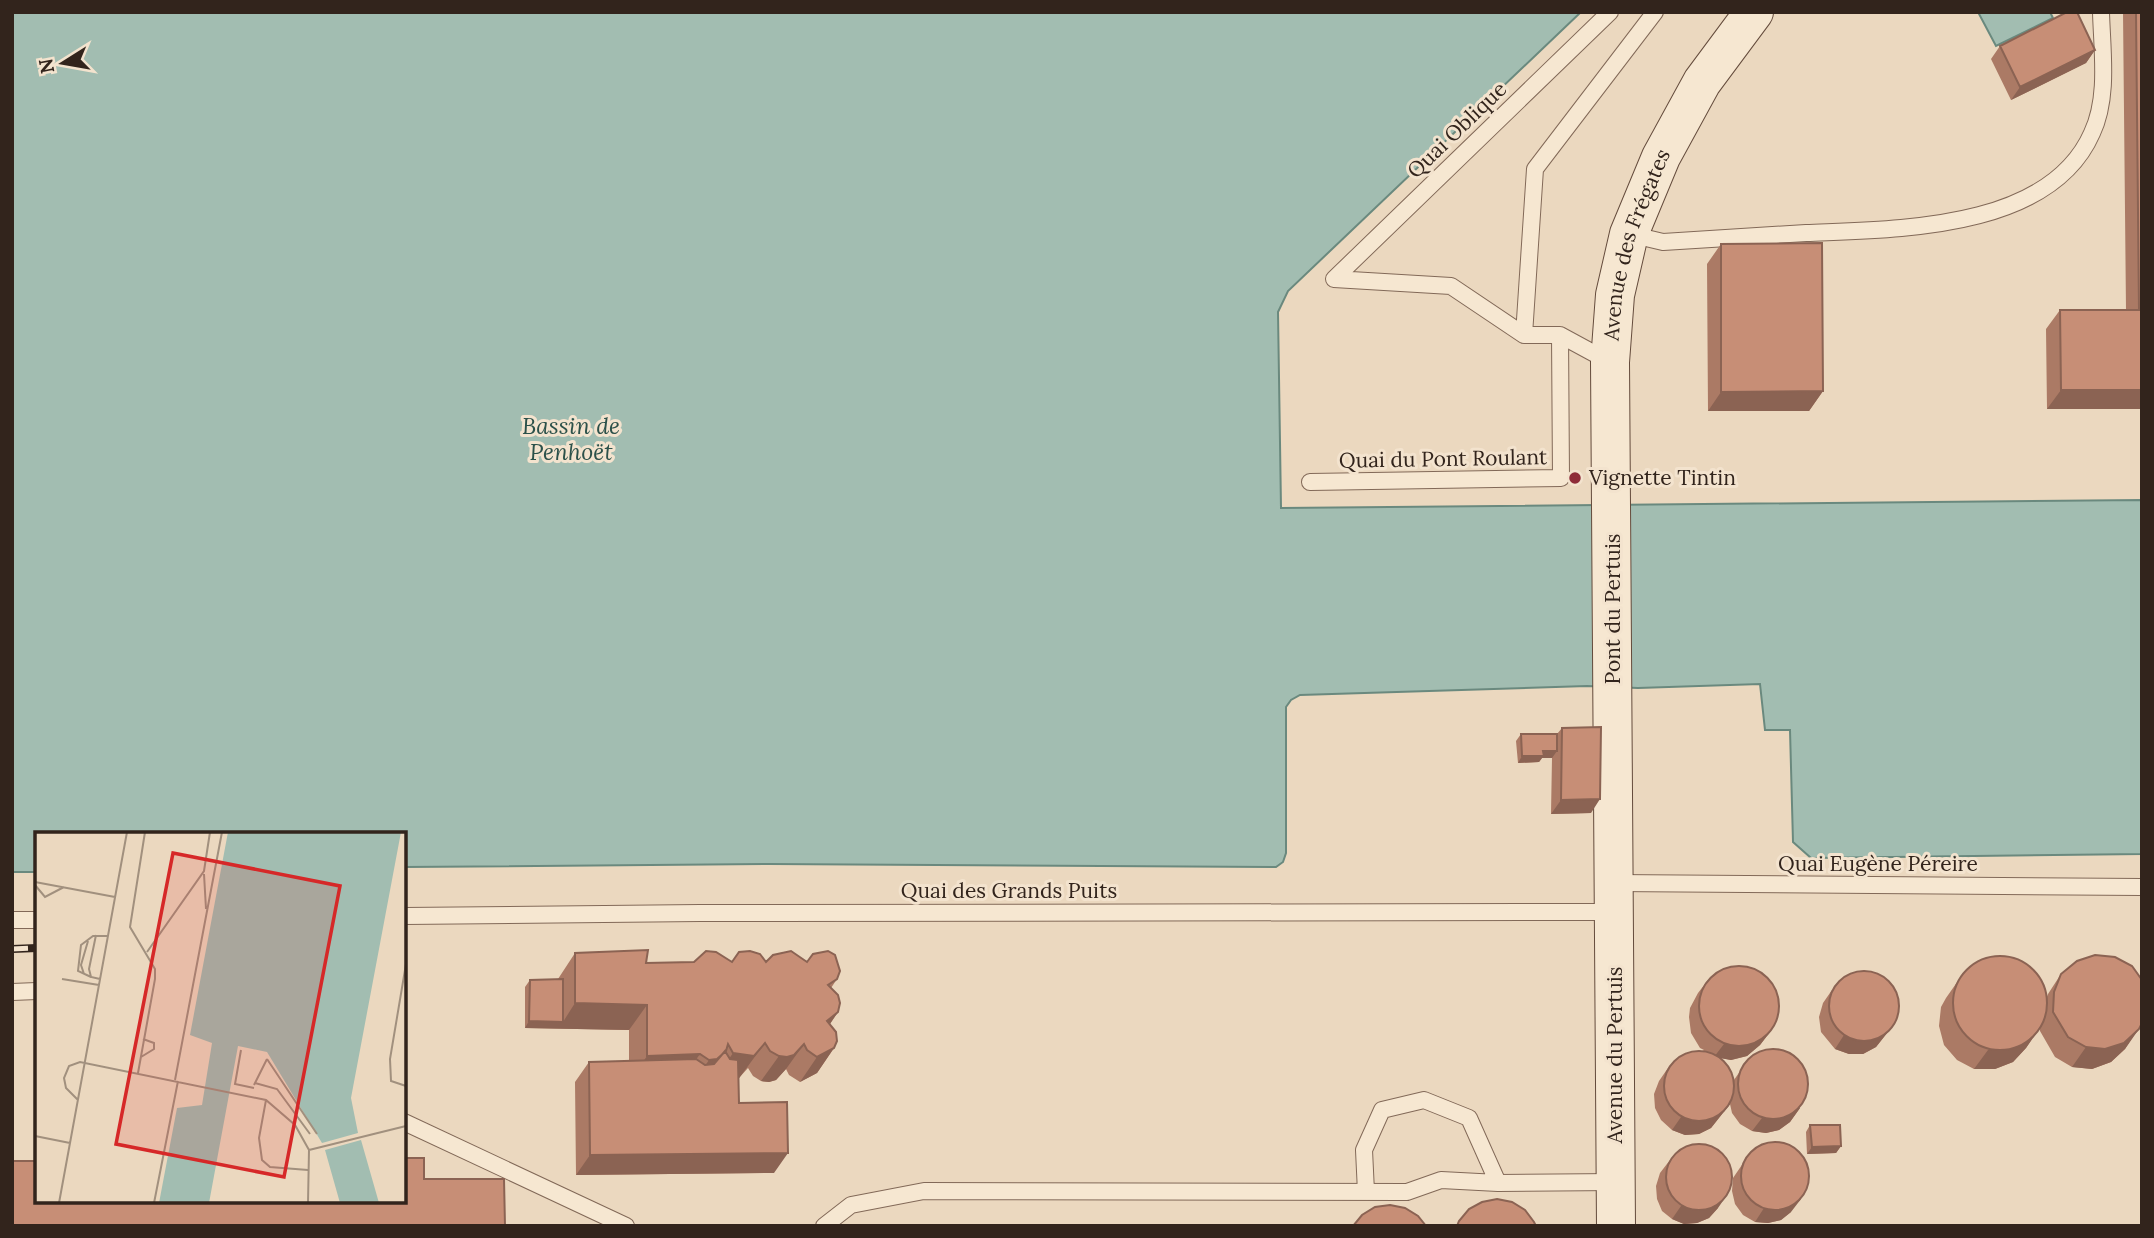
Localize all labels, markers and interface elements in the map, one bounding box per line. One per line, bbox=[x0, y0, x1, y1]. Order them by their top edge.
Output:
north arrow bbox=[28, 28, 98, 98]
text: N bbox=[33, 56, 59, 76]
street label: Quai Oblique bbox=[1401, 75, 1512, 184]
street label: Avenue des Frégates bbox=[1598, 144, 1676, 343]
water label: Bassin de Penhoët bbox=[522, 411, 620, 466]
street label: Quai du Pont Roulant bbox=[1339, 443, 1548, 474]
place label: Vignette Tintin bbox=[1588, 464, 1736, 491]
marker: Vignette Tintin bbox=[1567, 470, 1583, 486]
street label: Pont du Pertuis bbox=[1599, 533, 1626, 685]
inset map bbox=[35, 832, 406, 1203]
street label: Quai Eugène Péreire bbox=[1778, 850, 1978, 877]
street label: Quai des Grands Puits bbox=[901, 877, 1117, 904]
street label: Avenue du Pertuis bbox=[1601, 967, 1628, 1144]

